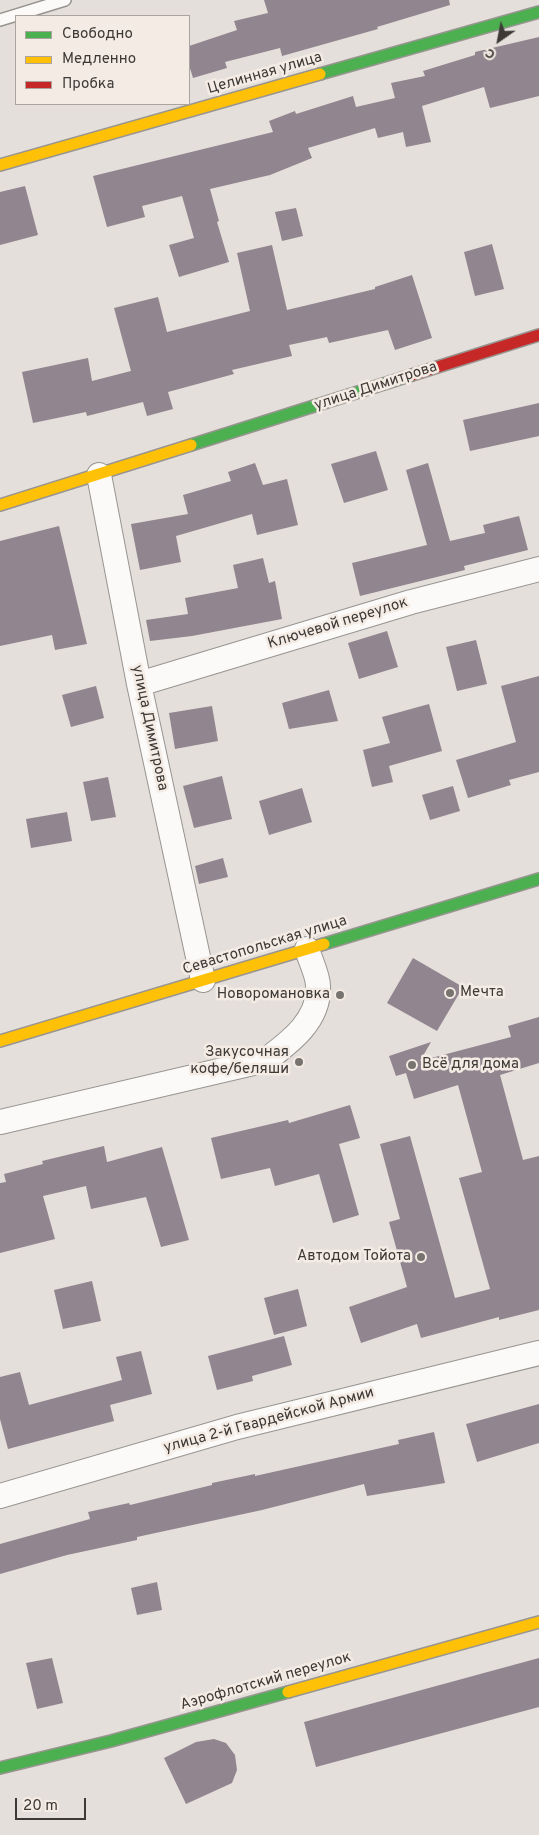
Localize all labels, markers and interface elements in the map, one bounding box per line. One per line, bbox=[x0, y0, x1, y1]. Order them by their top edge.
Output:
legend bbox=[15, 15, 190, 105]
north arrow bbox=[474, 15, 524, 65]
text: Свободно bbox=[62, 25, 133, 44]
text: С bbox=[482, 43, 499, 63]
street label: Целинная улица bbox=[206, 49, 324, 99]
text: Медленно bbox=[62, 50, 136, 69]
text: Пробка bbox=[62, 75, 114, 94]
street label: улица Димитрова bbox=[312, 359, 440, 415]
street label: Ключевой переулок bbox=[266, 594, 410, 654]
street label: улица Димитрова bbox=[127, 664, 171, 792]
street label: Севастопольская улица bbox=[181, 912, 349, 980]
place label: Мечта bbox=[460, 984, 504, 1002]
place label: Новоромановка bbox=[217, 986, 330, 1004]
marker: Мечта bbox=[444, 987, 456, 999]
marker: Новоромановка bbox=[334, 989, 346, 1001]
place label: Закусочная кофе/беляши bbox=[190, 1044, 289, 1079]
marker: Закусочная кофе/беляши bbox=[293, 1056, 305, 1068]
place label: Всё для дома bbox=[422, 1056, 519, 1074]
marker: Всё для дома bbox=[406, 1059, 418, 1071]
place label: Автодом Тойота bbox=[297, 1248, 411, 1266]
marker: Автодом Тойота bbox=[415, 1251, 427, 1263]
street label: улица 2-й Гвардейской Армии bbox=[162, 1384, 376, 1458]
street label: Аэрофлотский переулок bbox=[179, 1649, 353, 1715]
scale bar bbox=[18, 1788, 89, 1820]
text: 20 m bbox=[23, 1797, 58, 1816]

